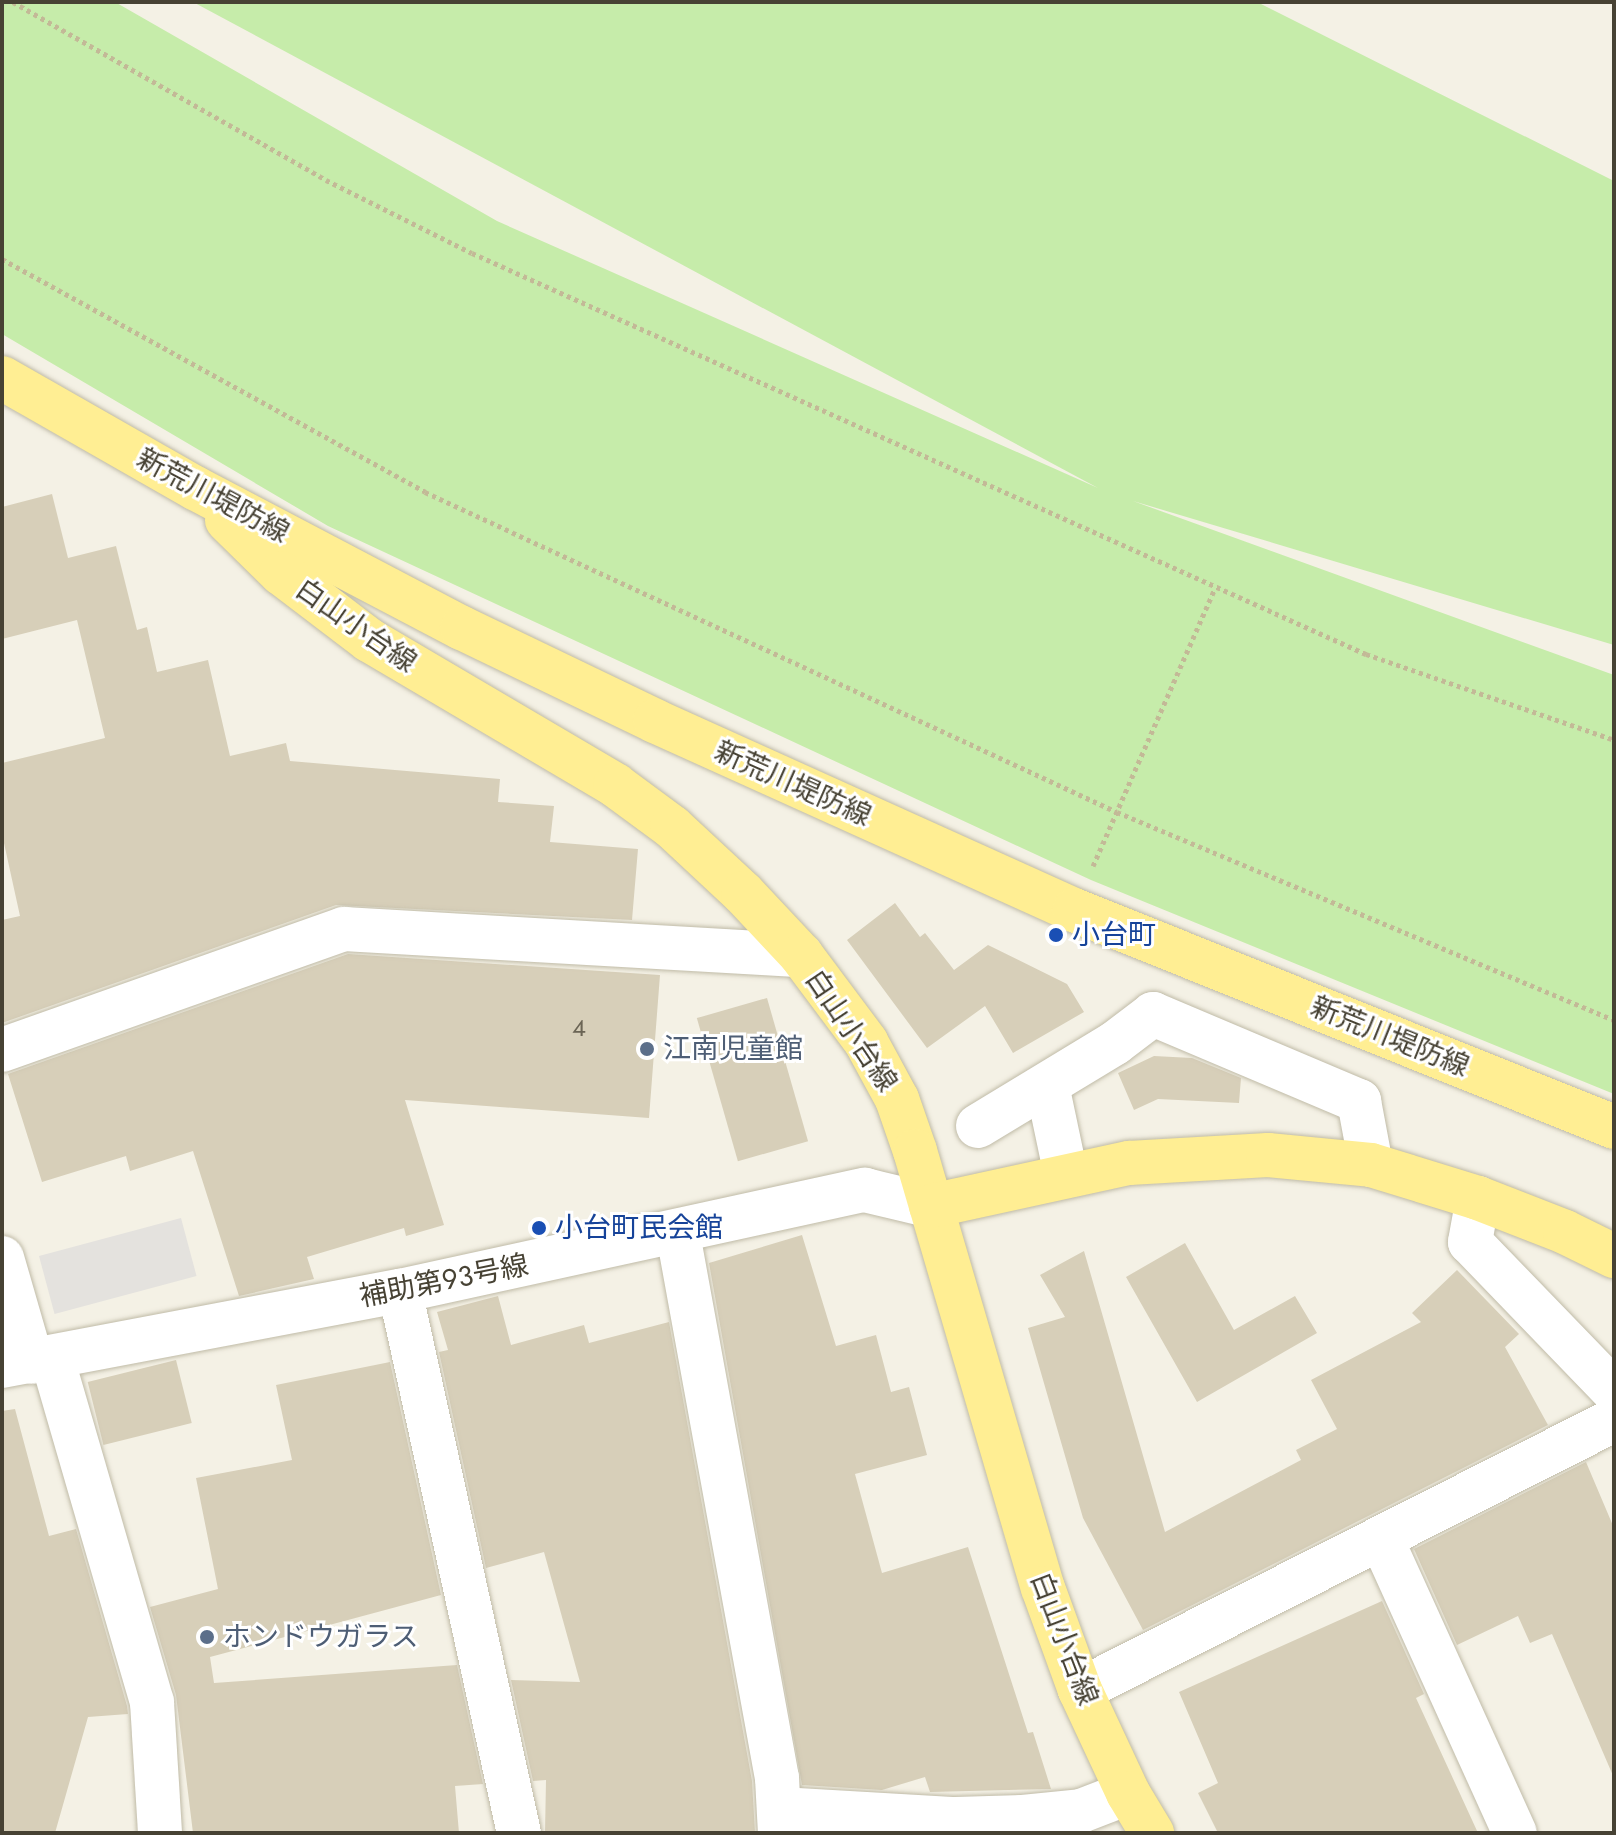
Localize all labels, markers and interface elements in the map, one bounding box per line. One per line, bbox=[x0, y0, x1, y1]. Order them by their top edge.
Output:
street label: 新荒川堤防線 bbox=[131, 442, 295, 550]
street label: 白山小台線 bbox=[289, 572, 423, 680]
street label: 新荒川堤防線 bbox=[709, 734, 877, 834]
place label: 小台町 bbox=[1072, 918, 1156, 952]
marker: 小台町 bbox=[1047, 926, 1065, 944]
street label: 白山小台線 bbox=[798, 964, 904, 1098]
street label: 新荒川堤防線 bbox=[1306, 990, 1474, 1084]
house number: 4 bbox=[572, 1014, 586, 1042]
place label: 江南児童館 bbox=[663, 1032, 803, 1066]
marker: 江南児童館 bbox=[638, 1040, 656, 1058]
place label: 小台町民会館 bbox=[555, 1211, 723, 1245]
marker: 小台町民会館 bbox=[530, 1219, 548, 1237]
street label: 補助第93号線 bbox=[357, 1248, 531, 1314]
street label: 白山小台線 bbox=[1023, 1568, 1105, 1710]
place label: ホンドウガラス bbox=[223, 1620, 419, 1654]
marker: ホンドウガラス bbox=[198, 1628, 216, 1646]

